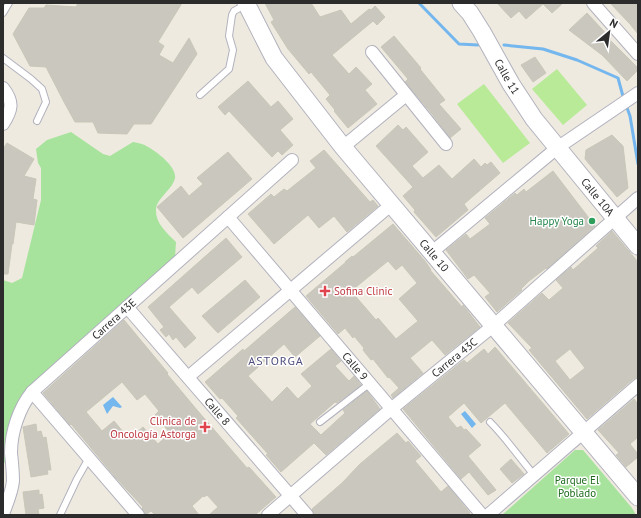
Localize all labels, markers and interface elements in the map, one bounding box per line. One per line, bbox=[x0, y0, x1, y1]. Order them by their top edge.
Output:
north arrow bbox=[589, 12, 629, 52]
text: N bbox=[607, 15, 620, 31]
street label: Calle 11 bbox=[491, 56, 523, 97]
street label: Calle 10A bbox=[578, 175, 618, 219]
place label: Happy Yoga bbox=[530, 214, 584, 228]
marker: Happy Yoga bbox=[587, 216, 597, 226]
street label: Calle 10 bbox=[417, 236, 452, 275]
place label: Sofina Clinic bbox=[334, 284, 392, 298]
marker: Sofina Clinic bbox=[319, 285, 331, 297]
street label: Carrera 43E bbox=[89, 295, 139, 342]
street label: Carrera 43C bbox=[429, 335, 480, 380]
street label: Calle 9 bbox=[339, 349, 371, 383]
district label: ASTORGA bbox=[248, 353, 304, 368]
street label: Calle 8 bbox=[201, 394, 233, 428]
place label: Clínica de Oncología Astorga bbox=[110, 414, 196, 441]
marker: Clínica de Oncología Astorga bbox=[199, 421, 211, 433]
park label: Parque El Poblado bbox=[555, 473, 600, 500]

